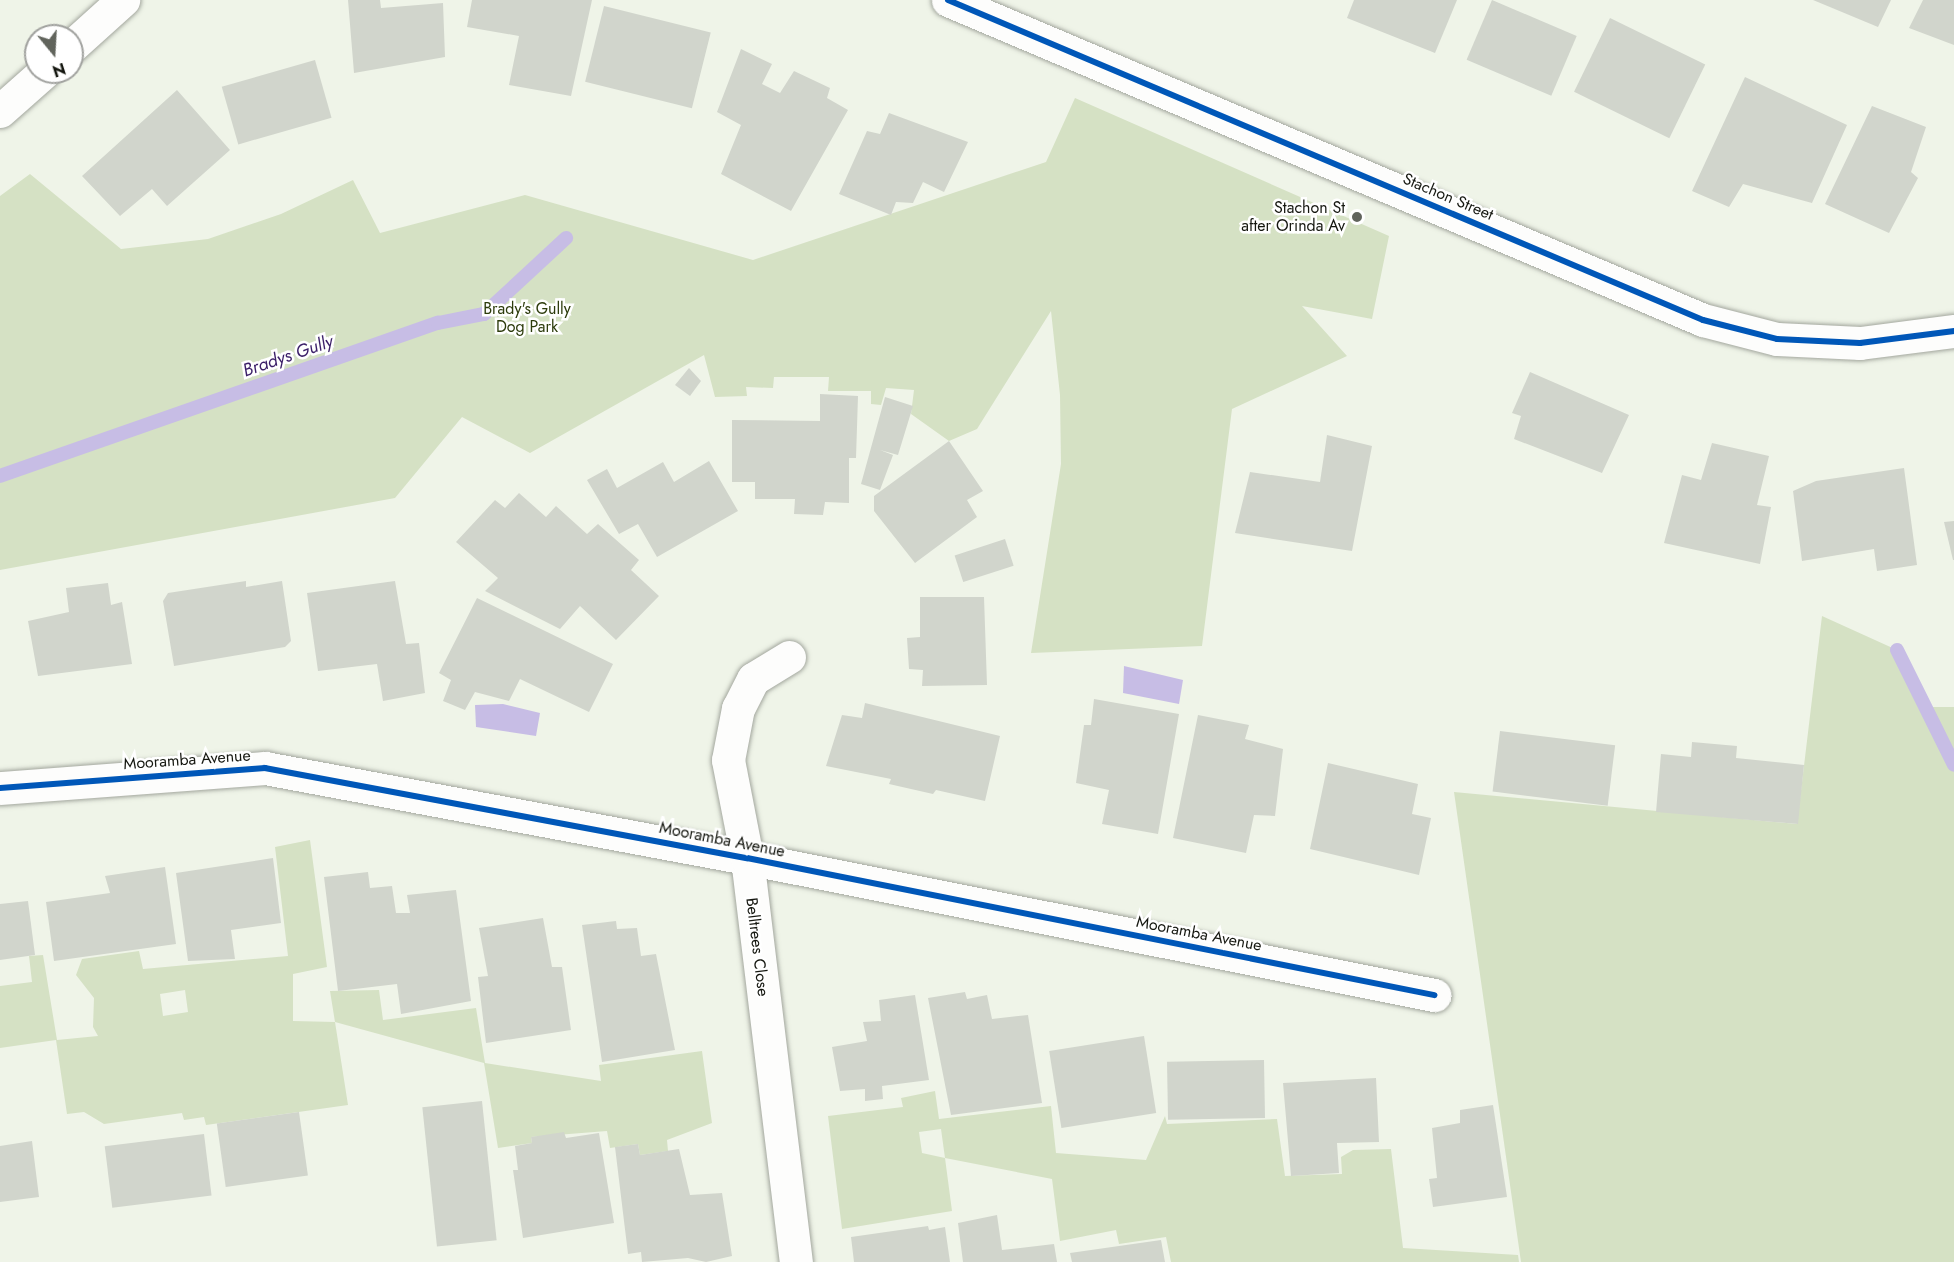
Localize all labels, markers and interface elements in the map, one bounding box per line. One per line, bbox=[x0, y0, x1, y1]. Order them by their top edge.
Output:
north arrow bbox=[24, 24, 84, 84]
text: N bbox=[49, 57, 69, 83]
street label: Stachon Street bbox=[1400, 169, 1496, 225]
place label: Stachon St after Orinda Av bbox=[1241, 198, 1345, 236]
marker: Stachon St after Orinda Av bbox=[1350, 210, 1364, 224]
park label: Brady's Gully Dog Park bbox=[483, 299, 571, 337]
water label: Bradys Gully bbox=[240, 330, 336, 382]
street label: Mooramba Avenue bbox=[123, 746, 251, 774]
street label: Mooramba Avenue bbox=[658, 818, 786, 862]
street label: Belltrees Close bbox=[741, 896, 773, 998]
street label: Mooramba Avenue bbox=[1135, 912, 1263, 956]

